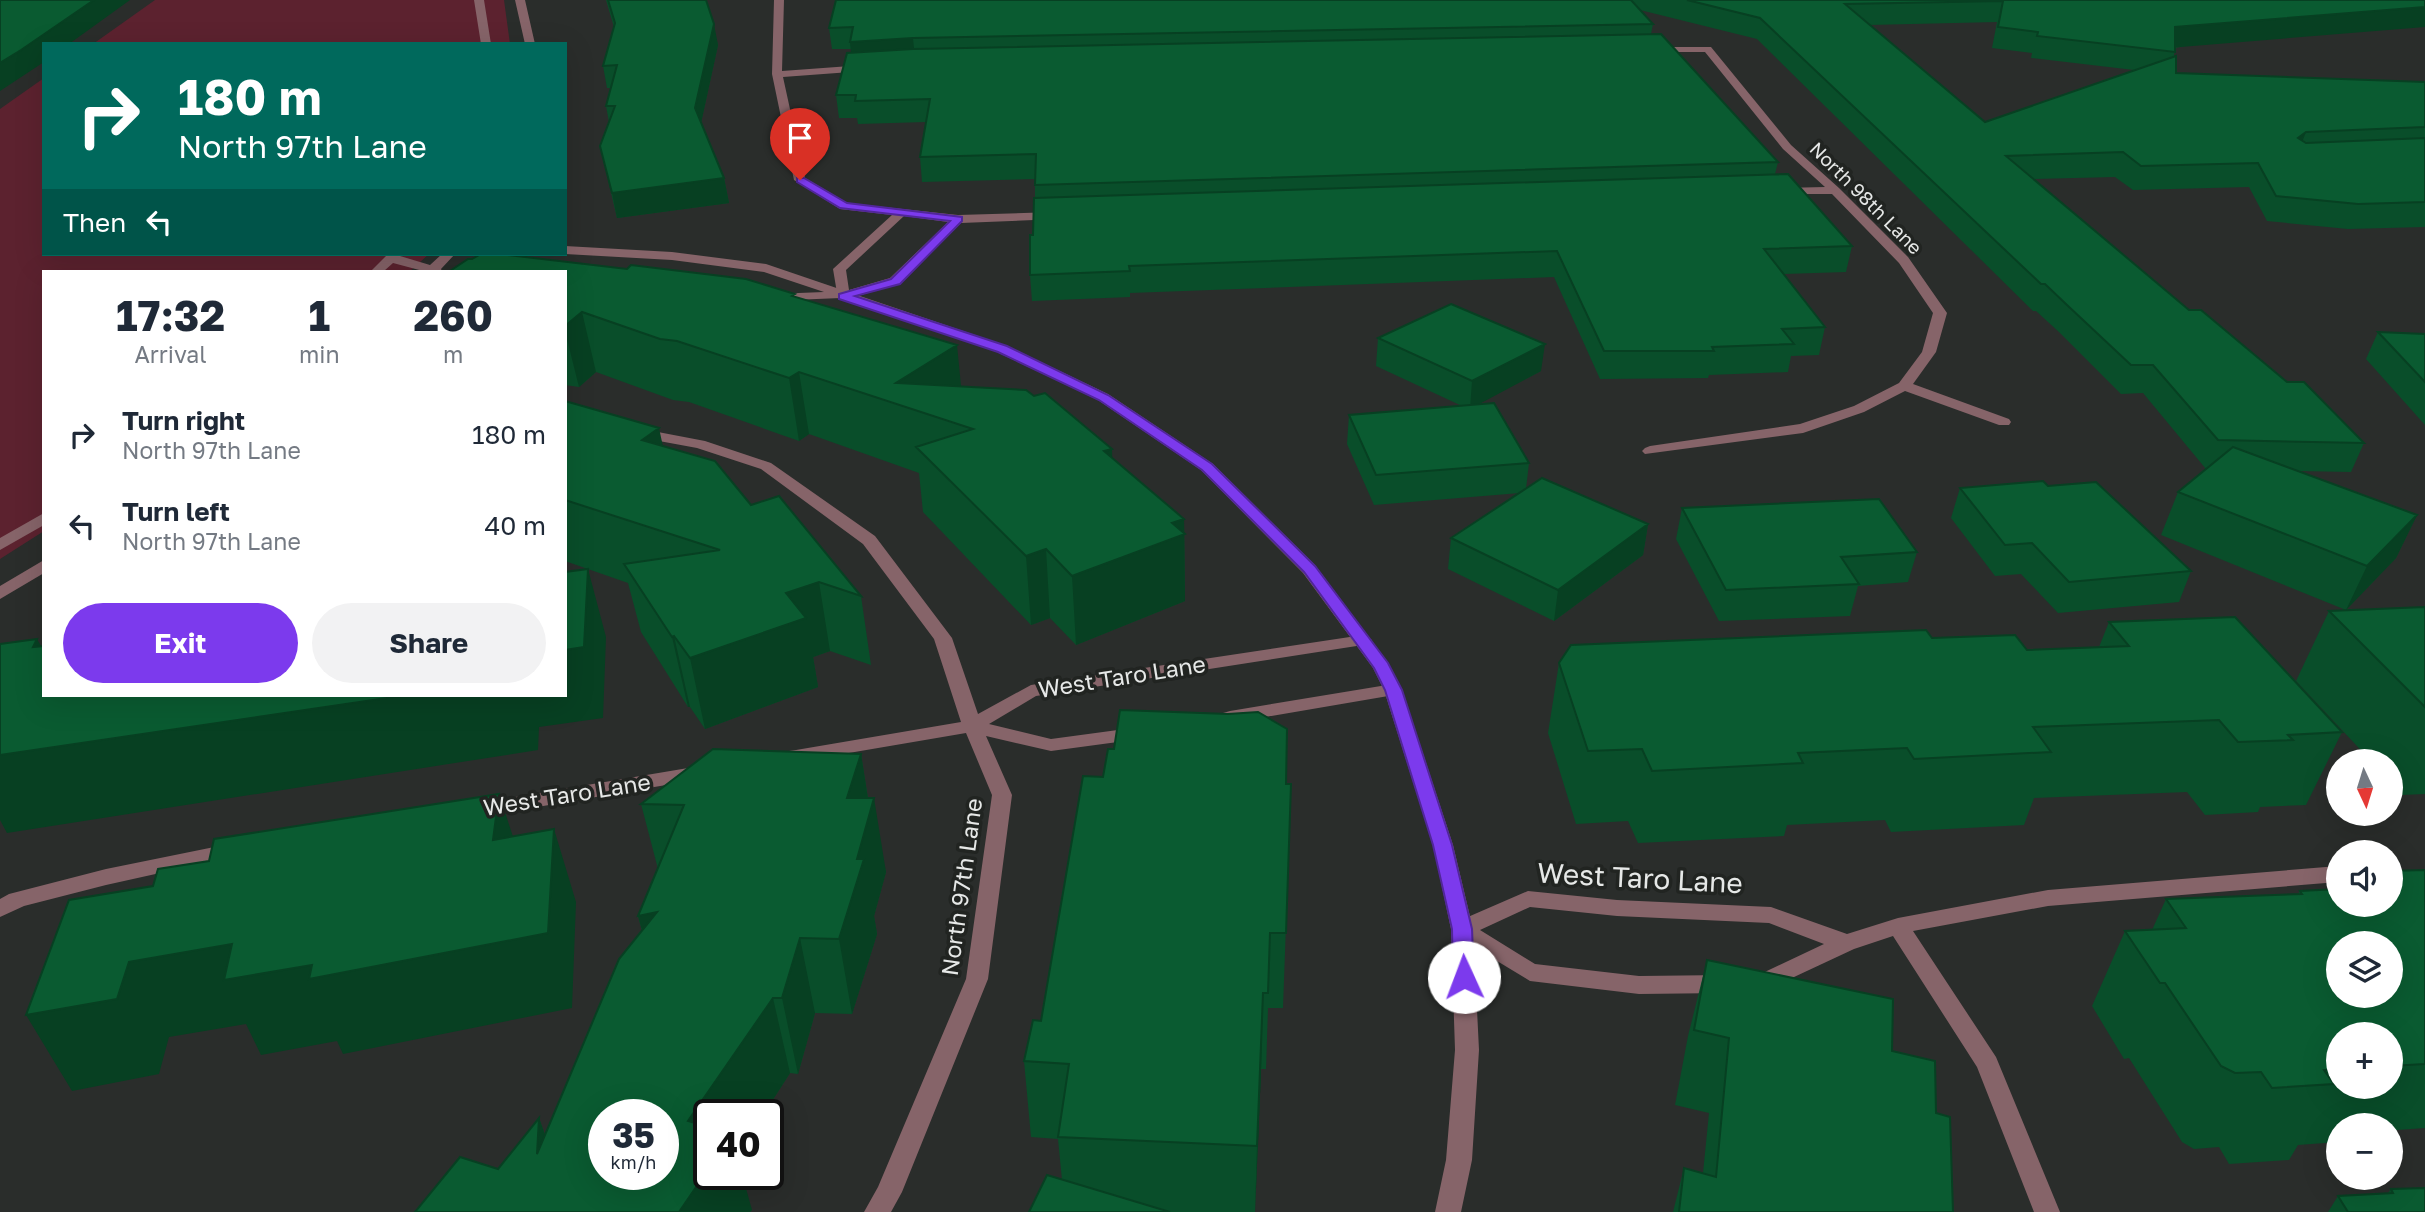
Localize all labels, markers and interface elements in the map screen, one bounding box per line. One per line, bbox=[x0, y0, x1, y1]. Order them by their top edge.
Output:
text: 180 m bbox=[178, 67, 322, 126]
icon: right bbox=[63, 70, 154, 161]
pin bbox=[770, 108, 830, 180]
icon: arrive bbox=[781, 119, 819, 157]
text: North 97th Lane bbox=[178, 127, 427, 165]
street label: North 98th Lane bbox=[1805, 137, 1927, 259]
icon: left bbox=[140, 203, 178, 241]
text: Then bbox=[63, 207, 126, 238]
text: 17:32 bbox=[116, 290, 225, 340]
text: 1 bbox=[308, 290, 330, 340]
text: 260 bbox=[414, 290, 493, 340]
text: Arrival bbox=[134, 340, 207, 368]
text: min bbox=[299, 340, 340, 368]
text: m bbox=[443, 340, 463, 368]
text: Turn right bbox=[122, 405, 245, 436]
icon: right bbox=[63, 416, 101, 454]
text: 180 m bbox=[472, 419, 546, 450]
text: North 97th Lane bbox=[122, 436, 301, 464]
text: Turn left bbox=[122, 496, 230, 527]
icon: left bbox=[63, 507, 101, 545]
text: 40 m bbox=[485, 510, 546, 541]
text: North 97th Lane bbox=[122, 527, 301, 555]
button: Exit bbox=[63, 603, 298, 683]
button: Share bbox=[312, 603, 546, 683]
street label: West Taro Lane bbox=[1036, 649, 1207, 703]
north arrow bbox=[2326, 749, 2403, 826]
map controls bbox=[2326, 749, 2403, 1190]
street label: West Taro Lane bbox=[481, 767, 652, 821]
street label: North 97th Lane bbox=[935, 796, 987, 977]
button: sound bbox=[2326, 840, 2403, 917]
street label: West Taro Lane bbox=[1536, 856, 1744, 899]
button: layers bbox=[2326, 931, 2403, 1008]
position arrow bbox=[1427, 940, 1501, 1014]
button: + bbox=[2326, 1022, 2403, 1099]
speed limit sign: 40 bbox=[693, 1099, 784, 1190]
button: − bbox=[2326, 1113, 2403, 1190]
text: 35 bbox=[612, 1114, 655, 1156]
text: km/h bbox=[611, 1151, 656, 1173]

